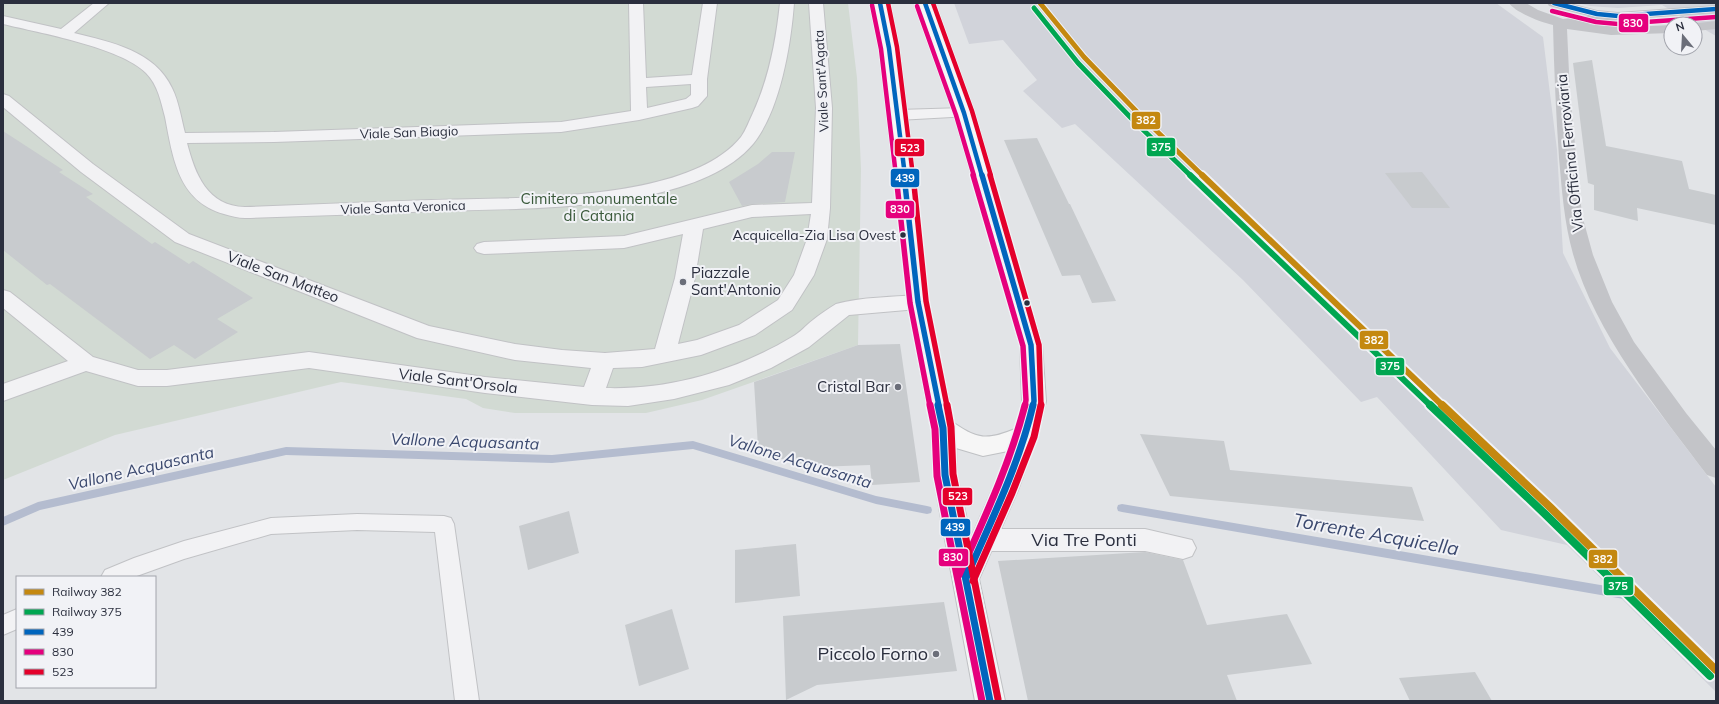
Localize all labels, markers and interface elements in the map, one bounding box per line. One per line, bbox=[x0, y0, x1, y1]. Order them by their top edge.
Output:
line badge: 830 bbox=[1618, 13, 1649, 33]
text: 830 bbox=[1623, 16, 1643, 30]
north arrow bbox=[1663, 16, 1703, 56]
text: N bbox=[1674, 19, 1686, 34]
street label: Viale Sant'Agata bbox=[810, 30, 832, 132]
street label: Via Officina Ferroviaria bbox=[1552, 73, 1587, 233]
line badge: 382 bbox=[1131, 111, 1161, 130]
text: 382 bbox=[1136, 113, 1156, 127]
street label: Viale San Biagio bbox=[359, 122, 459, 142]
line badge: 375 bbox=[1146, 137, 1176, 157]
line badge: 523 bbox=[894, 138, 925, 157]
text: 375 bbox=[1151, 140, 1171, 154]
text: 523 bbox=[900, 141, 920, 155]
line badge: 439 bbox=[890, 168, 920, 188]
text: 439 bbox=[895, 171, 915, 185]
park label: Cimitero monumentale di Catania bbox=[520, 189, 678, 225]
street label: Viale Santa Veronica bbox=[340, 197, 466, 217]
line badge: 830 bbox=[885, 200, 915, 219]
text: 830 bbox=[890, 202, 910, 216]
place label: Acquicella-Zia Lisa Ovest bbox=[732, 226, 896, 244]
marker: Acquicella-Zia Lisa Ovest bbox=[898, 230, 908, 240]
street label: Viale San Matteo bbox=[224, 246, 342, 307]
place label: Piazzale Sant'Antonio bbox=[691, 263, 781, 299]
marker: Piazzale Sant'Antonio bbox=[678, 277, 688, 287]
unlabelled marker bbox=[1022, 298, 1032, 308]
line badge: 382 bbox=[1359, 330, 1389, 350]
text: 382 bbox=[1364, 333, 1384, 347]
line badge: 375 bbox=[1375, 357, 1405, 376]
text: 375 bbox=[1380, 359, 1400, 373]
street label: Viale Sant'Orsola bbox=[397, 364, 519, 397]
place label: Cristal Bar bbox=[817, 377, 891, 396]
marker: Cristal Bar bbox=[893, 382, 903, 392]
water label: Vallone Acquasanta bbox=[390, 428, 540, 454]
water label: Vallone Acquasanta bbox=[726, 430, 874, 492]
water label: Vallone Acquasanta bbox=[66, 441, 216, 494]
line badge: 523 bbox=[942, 487, 973, 506]
text: 523 bbox=[948, 489, 968, 503]
water label: Torrente Acquicella bbox=[1291, 508, 1461, 560]
line badge: 439 bbox=[940, 518, 971, 537]
text: 439 bbox=[945, 520, 965, 534]
street label: Via Tre Ponti bbox=[1031, 528, 1137, 551]
line badge: 830 bbox=[938, 548, 969, 567]
line badge: 382 bbox=[1588, 549, 1618, 569]
text: 830 bbox=[943, 550, 963, 564]
text: 382 bbox=[1593, 552, 1613, 566]
legend bbox=[16, 576, 156, 688]
line badge: 375 bbox=[1603, 576, 1634, 596]
text: 375 bbox=[1608, 579, 1628, 593]
text: Railway 382 bbox=[52, 584, 122, 599]
text: Railway 375 bbox=[52, 604, 122, 619]
text: 439 bbox=[52, 624, 74, 639]
place label: Piccolo Forno bbox=[818, 642, 928, 665]
text: 830 bbox=[52, 644, 74, 659]
marker: Piccolo Forno bbox=[931, 649, 941, 659]
text: 523 bbox=[52, 664, 74, 679]

